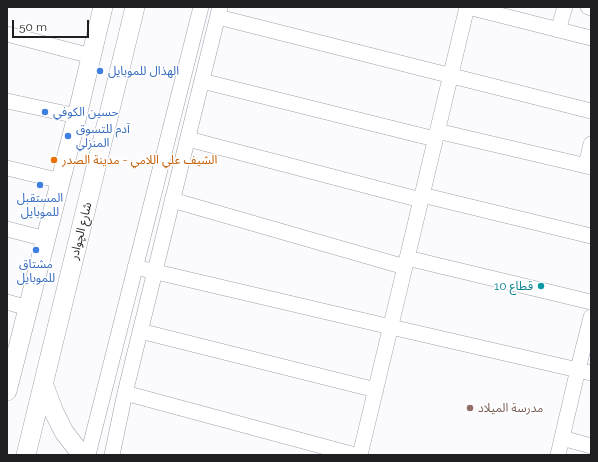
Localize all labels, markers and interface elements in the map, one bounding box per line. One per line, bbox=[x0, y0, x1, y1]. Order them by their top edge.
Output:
scale bar bbox=[14, 12, 91, 38]
text: 50 m bbox=[19, 20, 47, 34]
place label: الهذال للموبايل bbox=[108, 64, 179, 78]
marker: الهذال للموبايل bbox=[95, 66, 105, 76]
place label: حسين الكوفي bbox=[53, 105, 118, 119]
marker: حسين الكوفي bbox=[40, 107, 50, 117]
place label: آدم للتسوق المنزلي bbox=[76, 122, 130, 150]
marker: آدم للتسوق المنزلي bbox=[63, 131, 73, 141]
place label: الشيف علي اللامي - مدينة الصدر bbox=[62, 153, 217, 167]
marker: الشيف علي اللامي - مدينة الصدر bbox=[49, 155, 59, 165]
marker: المستقبل للموبايل bbox=[35, 180, 45, 190]
place label: المستقبل للموبايل bbox=[17, 191, 63, 219]
street label: شارع الچوادر bbox=[67, 201, 95, 261]
marker: مشتاق للموبايل bbox=[31, 245, 41, 255]
place label: مشتاق للموبايل bbox=[17, 257, 55, 285]
place label: قطاع 10 bbox=[494, 279, 533, 293]
marker: قطاع 10 bbox=[536, 281, 546, 291]
place label: مدرسة الميلاد bbox=[478, 401, 543, 415]
marker: مدرسة الميلاد bbox=[465, 403, 475, 413]

